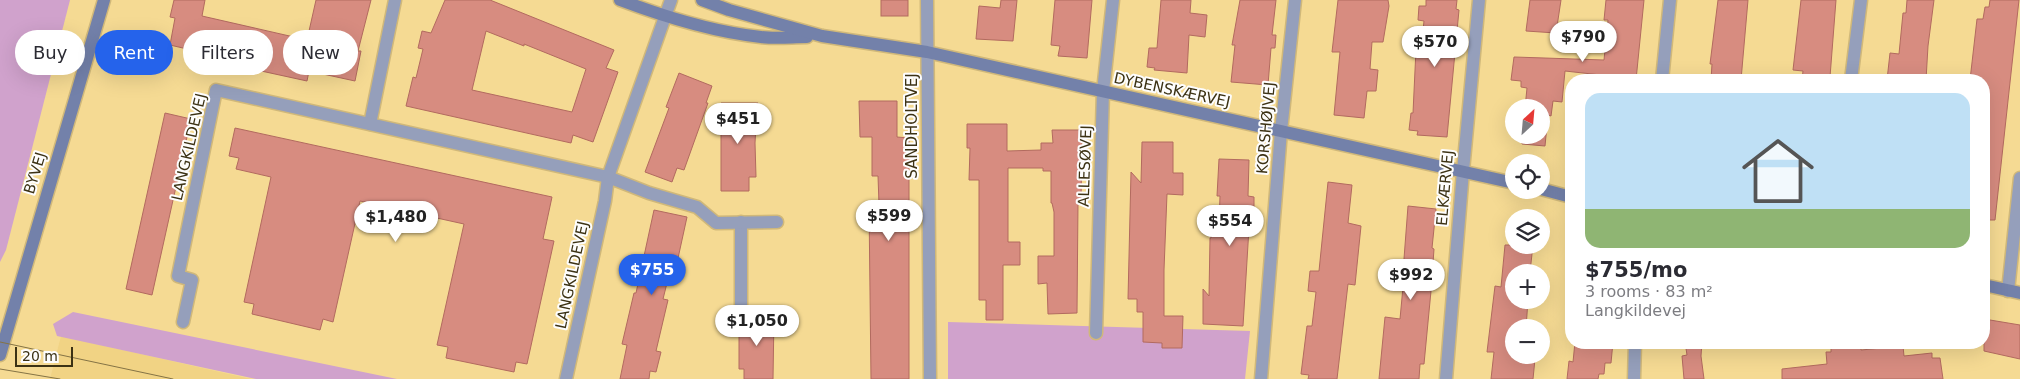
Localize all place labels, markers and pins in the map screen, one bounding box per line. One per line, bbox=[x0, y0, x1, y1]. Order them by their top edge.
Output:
pin: $790 bbox=[1553, 20, 1613, 63]
pin: $570 bbox=[1405, 26, 1465, 68]
pin: $451 bbox=[708, 102, 768, 145]
pin: $1,480 bbox=[355, 200, 437, 243]
pin: $599 bbox=[859, 200, 919, 242]
pin: $554 bbox=[1200, 204, 1260, 247]
pin: $755 bbox=[622, 254, 682, 296]
pin: $992 bbox=[1381, 258, 1441, 301]
pin: $1,050 bbox=[716, 304, 798, 347]

